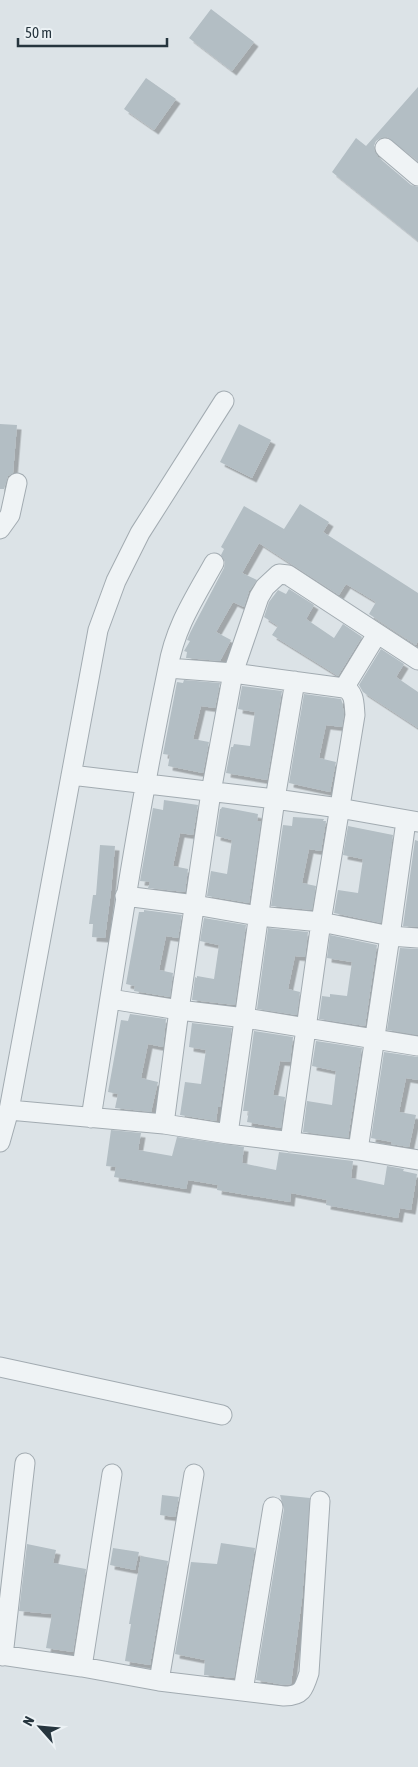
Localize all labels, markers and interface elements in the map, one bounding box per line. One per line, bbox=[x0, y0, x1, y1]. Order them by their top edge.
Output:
scale bar bbox=[18, 15, 166, 47]
text: 50 m bbox=[25, 24, 52, 41]
north arrow bbox=[15, 1702, 65, 1752]
text: N bbox=[19, 1714, 37, 1728]

